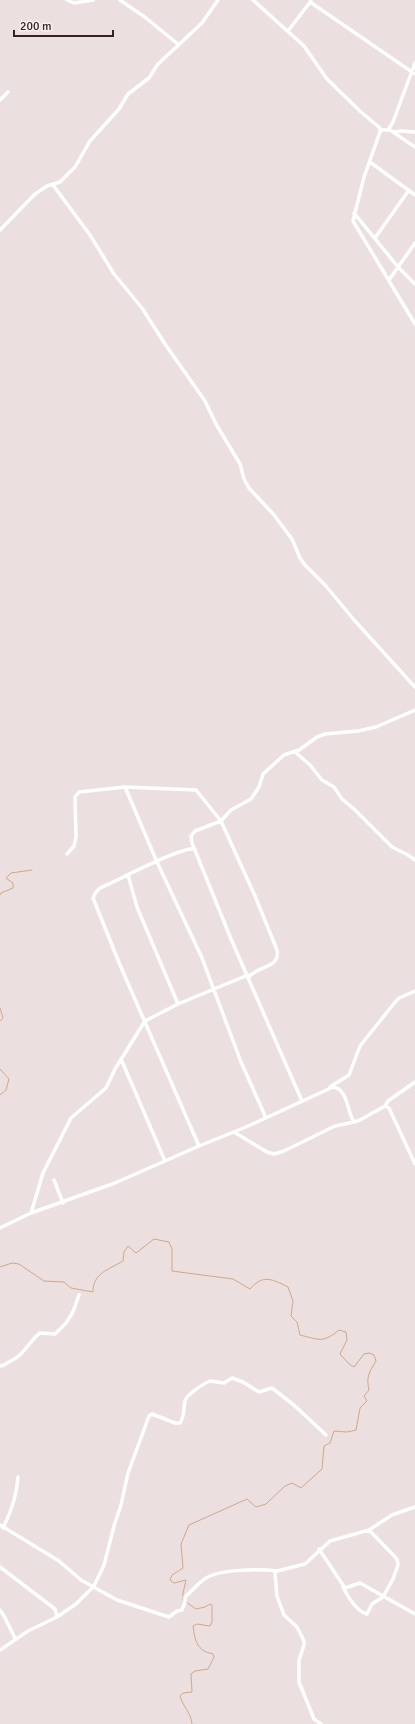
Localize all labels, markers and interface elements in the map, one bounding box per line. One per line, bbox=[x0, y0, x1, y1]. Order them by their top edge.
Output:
scale bar bbox=[14, 12, 113, 38]
text: 200 m bbox=[20, 19, 52, 34]

